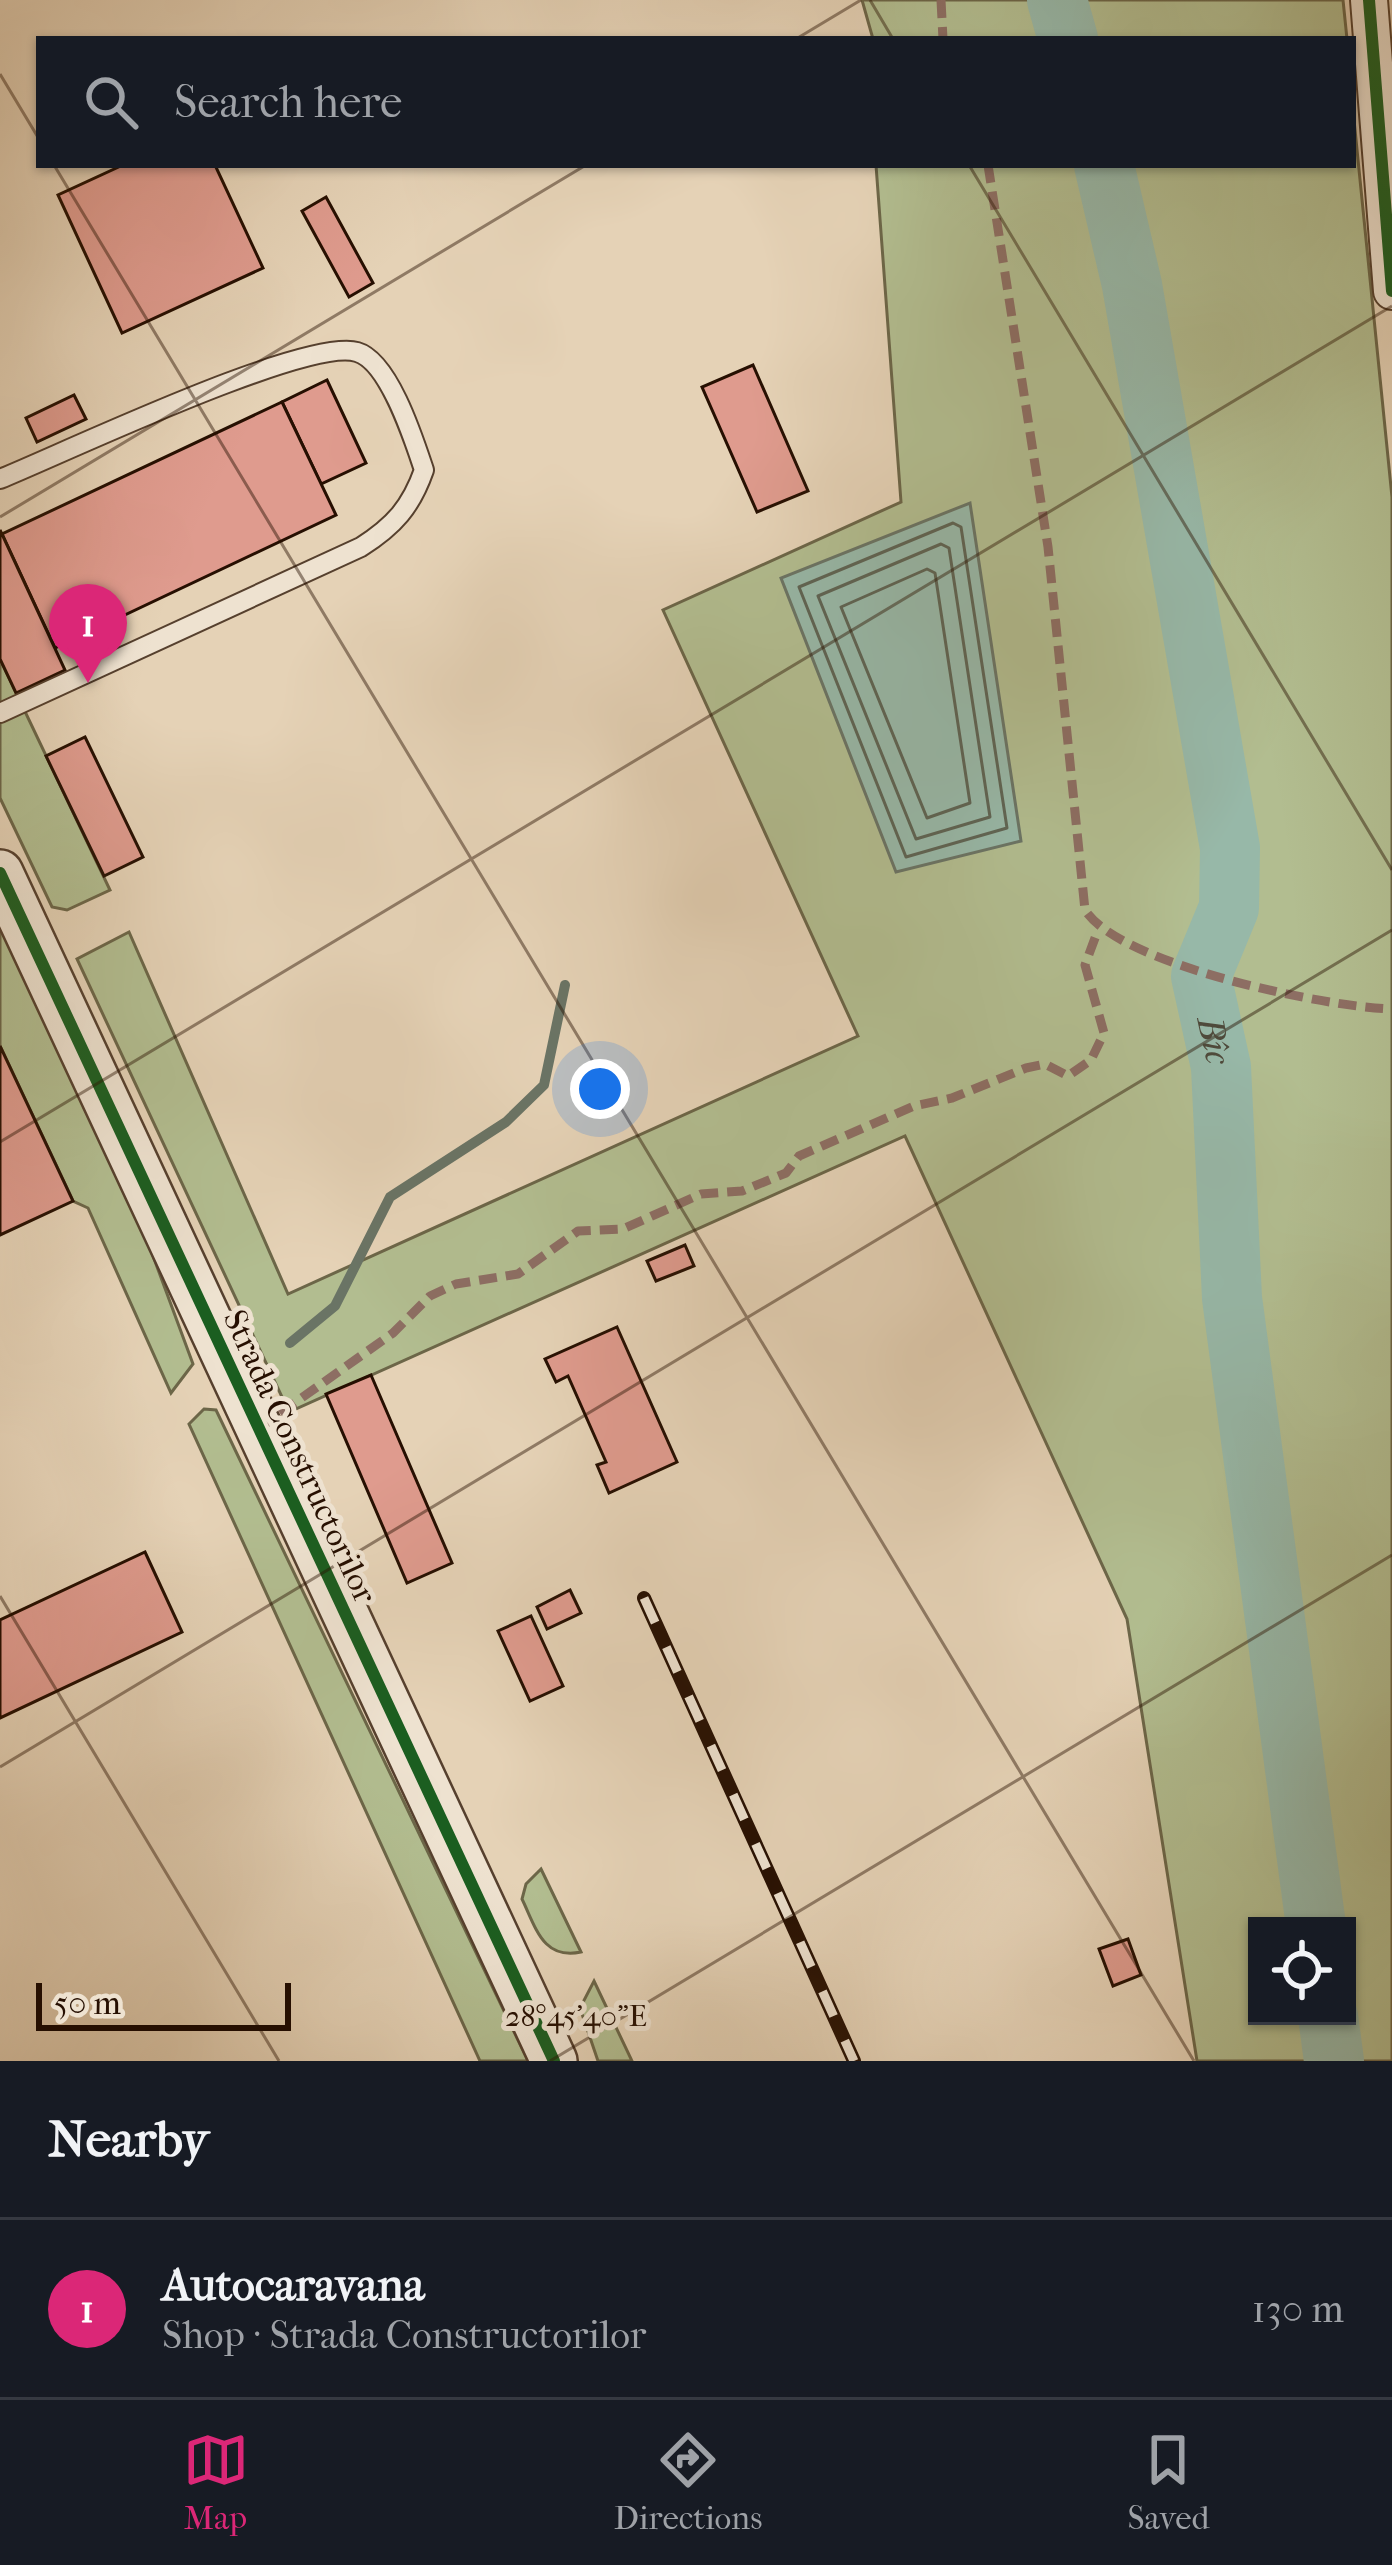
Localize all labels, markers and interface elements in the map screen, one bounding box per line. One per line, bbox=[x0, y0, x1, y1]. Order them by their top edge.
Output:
search box bbox=[36, 36, 1356, 168]
icon: search bbox=[78, 69, 144, 135]
text: Search here bbox=[174, 76, 402, 129]
pin: 1 bbox=[49, 584, 127, 683]
water label: Bîc bbox=[1188, 1011, 1240, 1070]
your location bbox=[570, 1059, 630, 1119]
street label: Strada Constructorilor bbox=[215, 1304, 385, 1609]
map controls bbox=[1248, 1917, 1356, 2025]
button: locate bbox=[1248, 1917, 1356, 2025]
scale bar bbox=[36, 1977, 291, 2030]
text: 50 m bbox=[54, 1984, 121, 2023]
text: 28°45'40"E bbox=[505, 1999, 647, 2034]
text: Nearby bbox=[48, 2109, 209, 2169]
text: Autocaravana bbox=[162, 2259, 425, 2312]
text: 1 bbox=[80, 2286, 94, 2332]
text: 130 m bbox=[1252, 2286, 1344, 2332]
text: Shop · Strada Constructorilor bbox=[162, 2312, 646, 2358]
tab: Map bbox=[183, 2427, 249, 2538]
tab: Directions bbox=[614, 2427, 762, 2538]
tab: Saved bbox=[1128, 2427, 1209, 2538]

